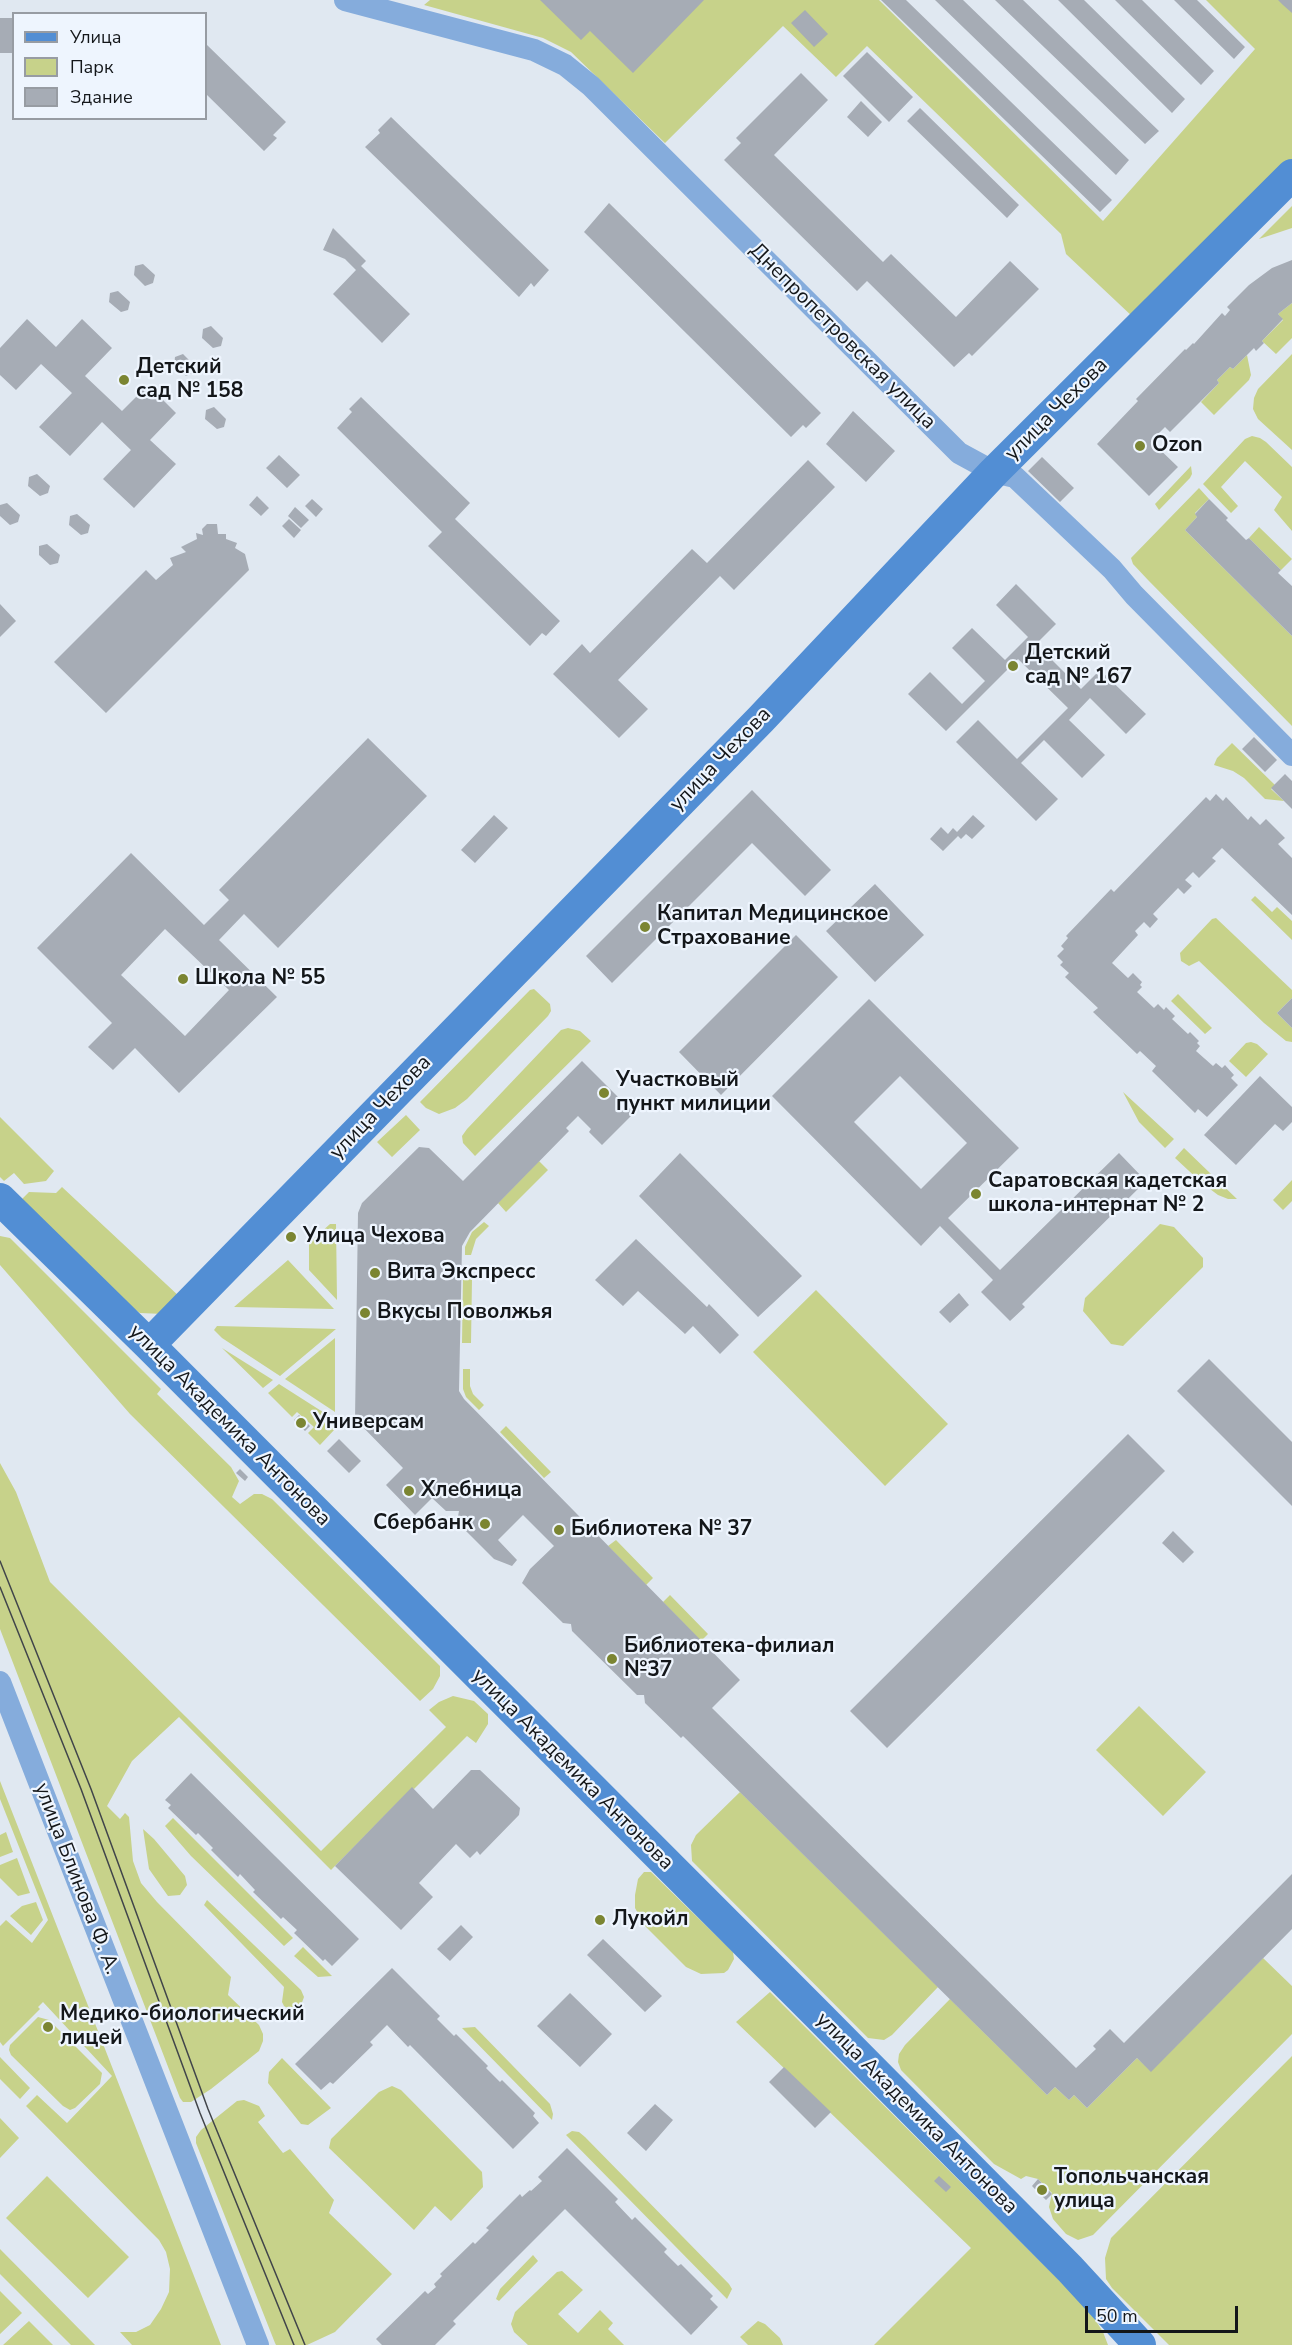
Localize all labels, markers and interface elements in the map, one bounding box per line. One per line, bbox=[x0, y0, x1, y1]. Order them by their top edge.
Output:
legend bbox=[12, 12, 207, 120]
text: Улица bbox=[70, 25, 121, 49]
text: Парк bbox=[70, 55, 113, 79]
text: Здание bbox=[70, 85, 133, 109]
street label: Днепропетровская улица bbox=[744, 239, 940, 435]
street label: улица Чехова bbox=[1000, 353, 1114, 467]
place label: Детский сад № 158 bbox=[136, 355, 243, 405]
marker: Детский сад № 158 bbox=[117, 373, 131, 387]
place label: Ozon bbox=[1152, 433, 1203, 459]
marker: Ozon bbox=[1133, 439, 1147, 453]
place label: Детский сад № 167 bbox=[1025, 641, 1132, 691]
marker: Детский сад № 167 bbox=[1006, 659, 1020, 673]
street label: улица Чехова bbox=[665, 703, 777, 817]
place label: Капитал Медицинское Страхование bbox=[657, 902, 888, 952]
marker: Капитал Медицинское Страхование bbox=[638, 920, 652, 934]
place label: Школа № 55 bbox=[195, 966, 325, 992]
marker: Школа № 55 bbox=[176, 972, 190, 986]
street label: улица Чехова bbox=[325, 1051, 437, 1165]
place label: Участковый пункт милиции bbox=[616, 1068, 771, 1118]
marker: Участковый пункт милиции bbox=[597, 1086, 611, 1100]
place label: Саратовская кадетская школа-интернат № 2 bbox=[988, 1169, 1227, 1219]
marker: Саратовская кадетская школа-интернат № 2 bbox=[969, 1187, 983, 1201]
place label: Улица Чехова bbox=[303, 1224, 445, 1250]
marker: Улица Чехова bbox=[284, 1230, 298, 1244]
place label: Вита Экспресс bbox=[387, 1260, 535, 1286]
marker: Вита Экспресс bbox=[368, 1266, 382, 1280]
place label: Вкусы Поволжья bbox=[377, 1300, 553, 1326]
marker: Вкусы Поволжья bbox=[358, 1306, 372, 1320]
street label: улица Академика Антонова bbox=[123, 1320, 335, 1532]
place label: Универсам bbox=[313, 1410, 424, 1436]
marker: Универсам bbox=[294, 1416, 308, 1430]
place label: Хлебница bbox=[421, 1478, 522, 1504]
marker: Хлебница bbox=[402, 1484, 416, 1498]
place label: Сбербанк bbox=[373, 1511, 473, 1537]
marker: Сбербанк bbox=[478, 1517, 492, 1531]
place label: Библиотека № 37 bbox=[571, 1517, 752, 1543]
marker: Библиотека № 37 bbox=[552, 1523, 566, 1537]
place label: Библиотека-филиал №37 bbox=[624, 1634, 835, 1684]
marker: Библиотека-филиал №37 bbox=[605, 1652, 619, 1666]
street label: улица Академика Антонова bbox=[466, 1664, 678, 1876]
street label: улица Блинова Ф. А. bbox=[28, 1780, 124, 1978]
place label: Лукойл bbox=[612, 1907, 688, 1933]
marker: Лукойл bbox=[593, 1913, 607, 1927]
place label: Медико-биологический лицей bbox=[60, 2002, 305, 2052]
street label: улица Академика Антонова bbox=[810, 2008, 1022, 2220]
marker: Медико-биологический лицей bbox=[41, 2020, 55, 2034]
place label: Топольчанская улица bbox=[1054, 2165, 1209, 2215]
marker: Топольчанская улица bbox=[1035, 2183, 1049, 2197]
scale bar bbox=[1088, 2294, 1241, 2332]
text: 50 m bbox=[1096, 2304, 1138, 2328]

